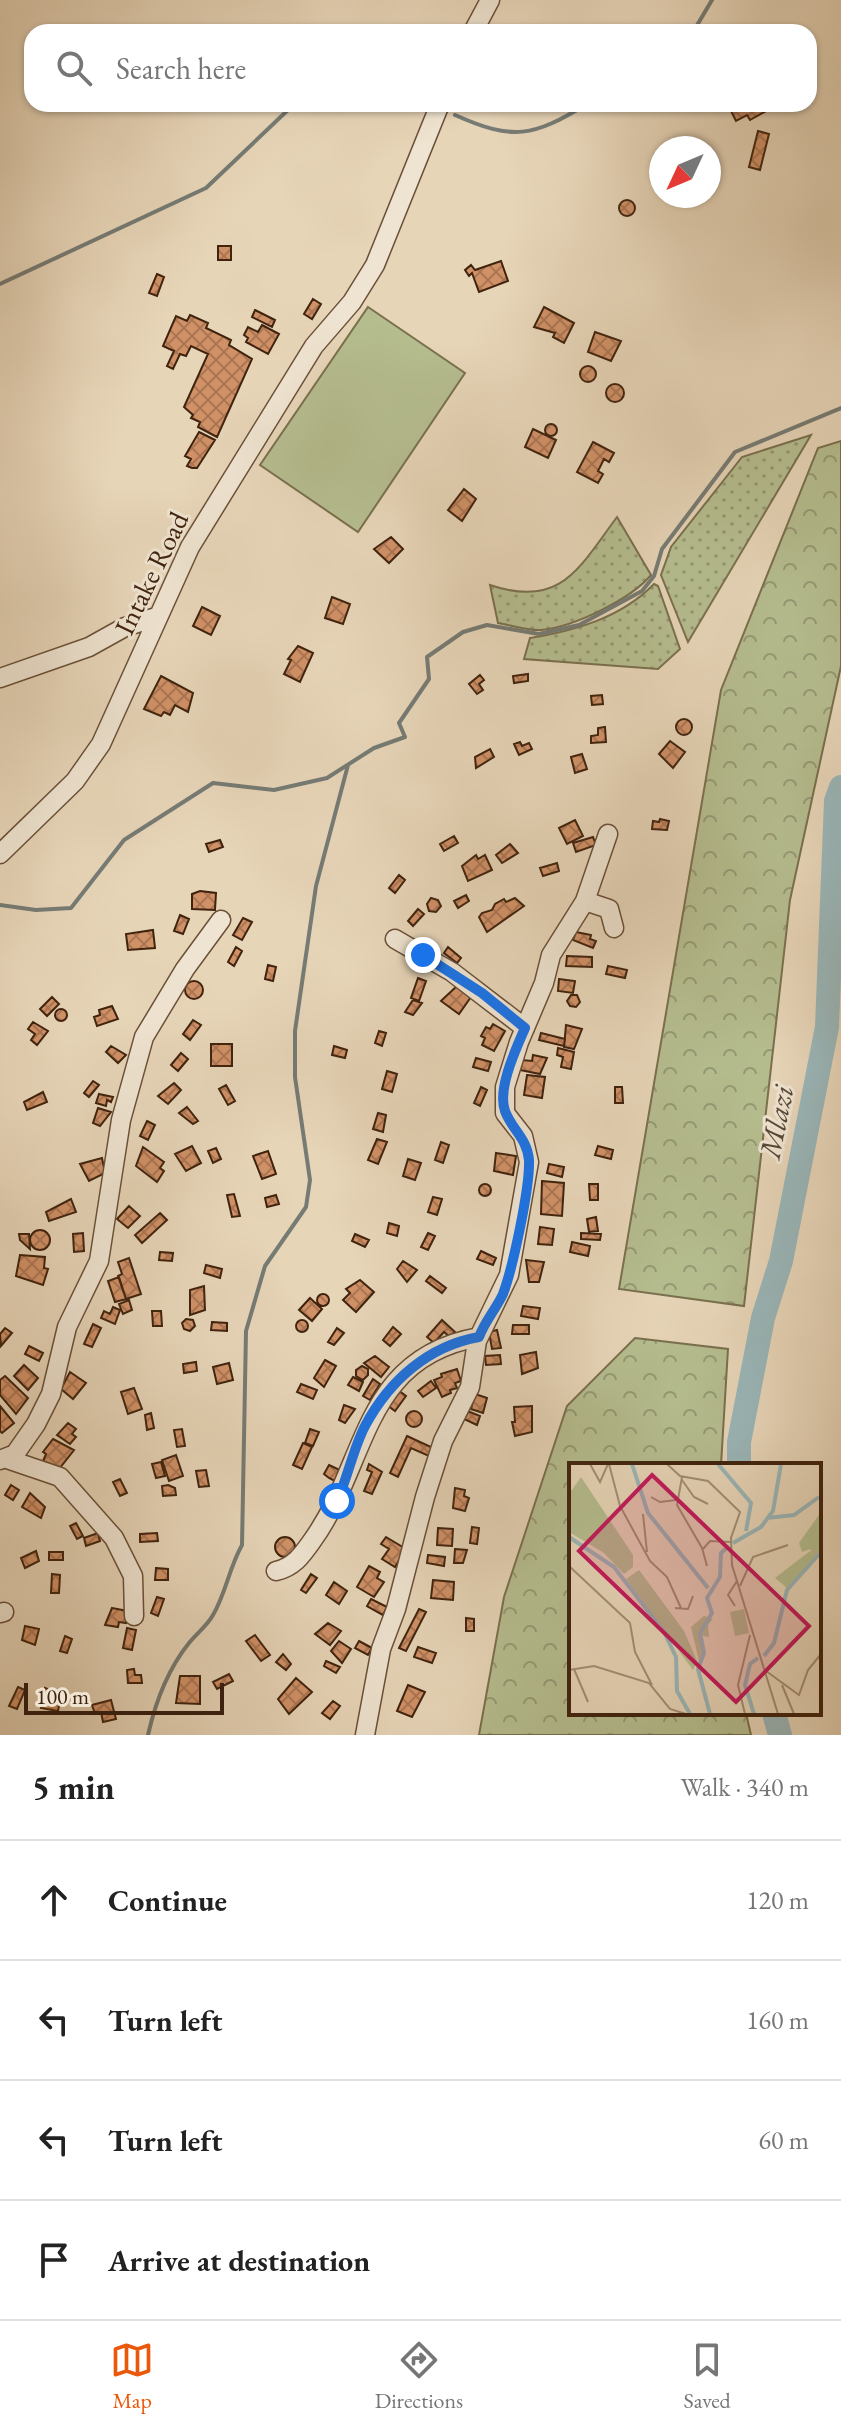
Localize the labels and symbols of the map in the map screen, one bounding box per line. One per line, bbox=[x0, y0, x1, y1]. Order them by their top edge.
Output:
north arrow bbox=[649, 136, 721, 208]
street label: Intake Road bbox=[106, 505, 197, 640]
route end bbox=[405, 937, 441, 973]
water label: Mlazi bbox=[749, 1081, 802, 1164]
inset map bbox=[569, 1463, 821, 1715]
route start bbox=[319, 1483, 355, 1519]
scale bar bbox=[24, 1679, 224, 1715]

